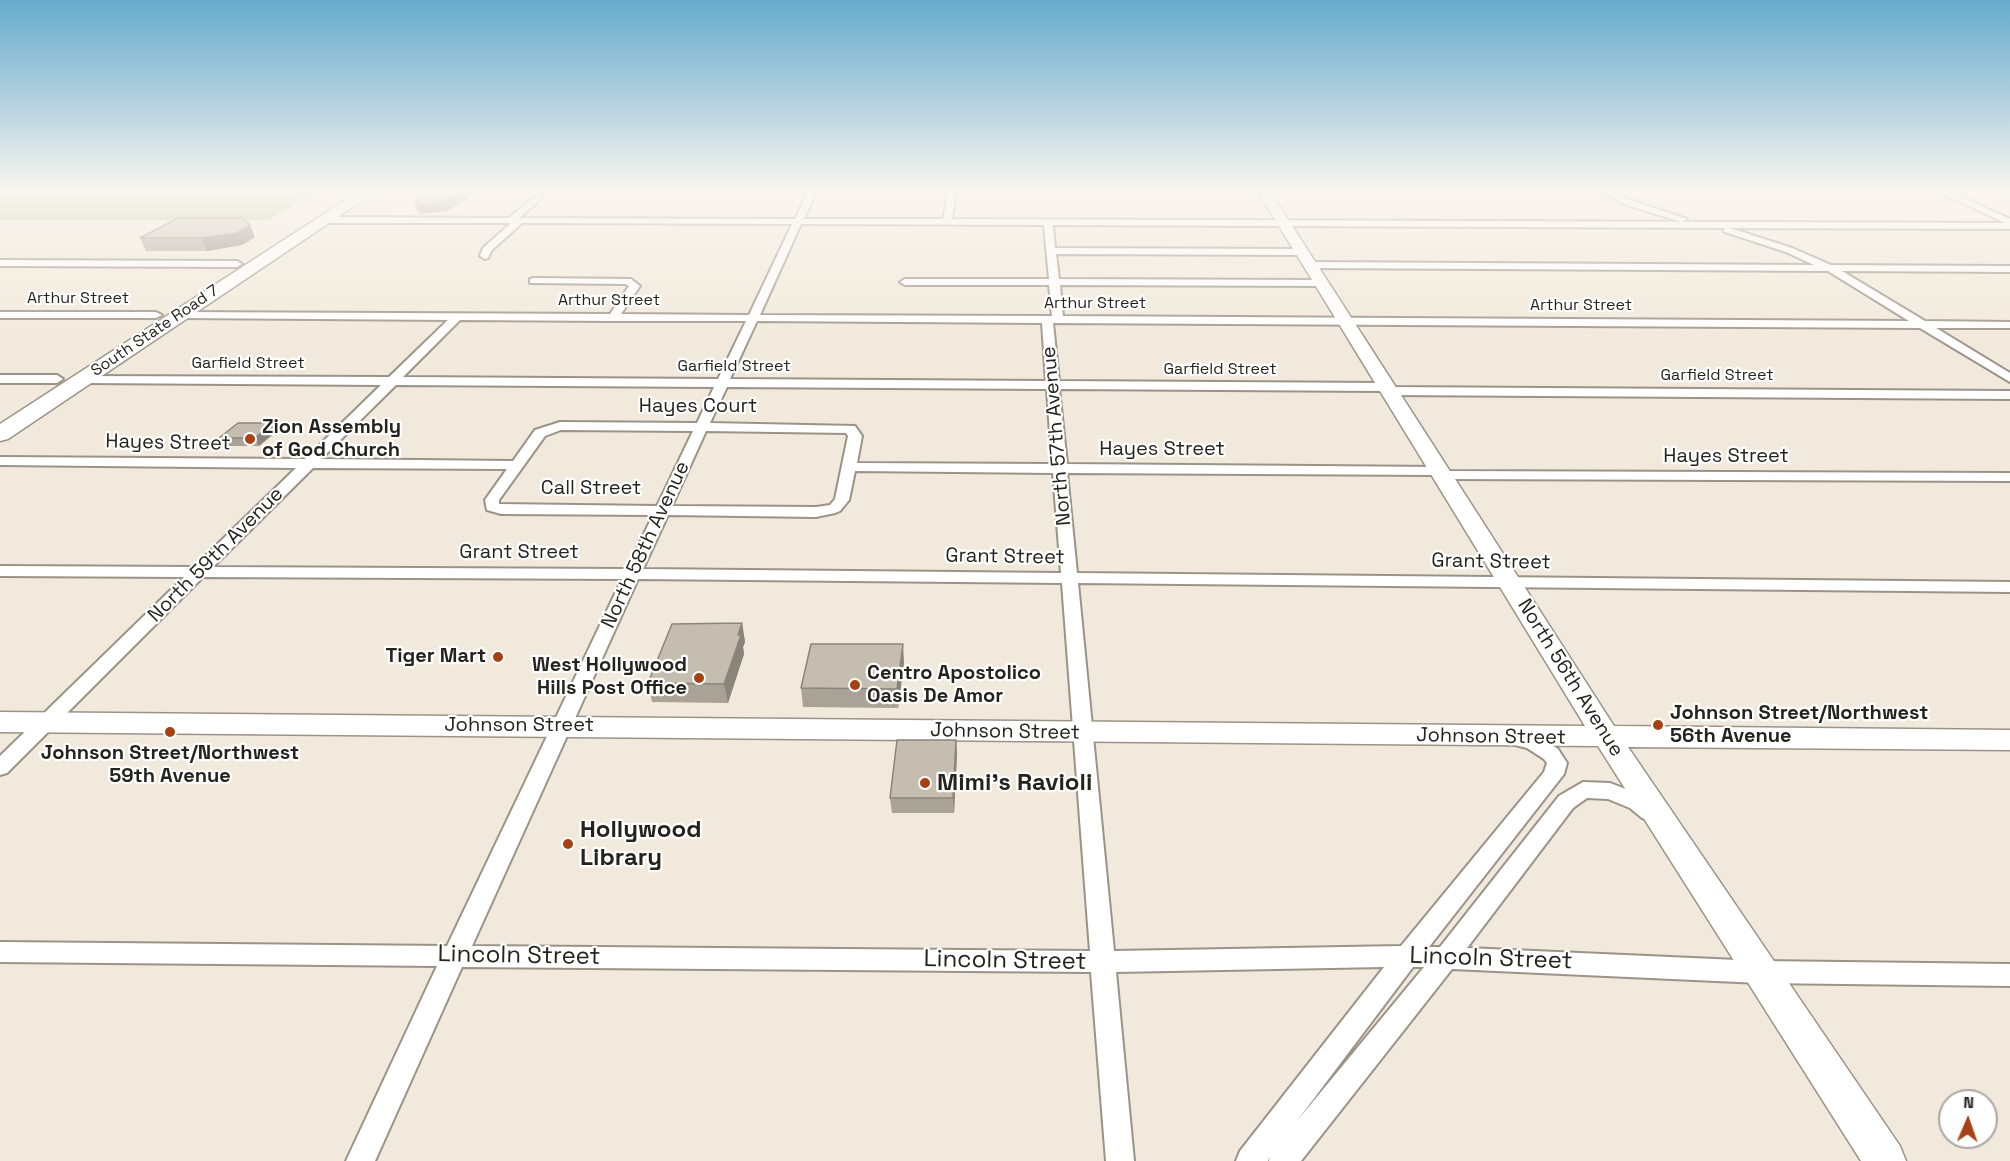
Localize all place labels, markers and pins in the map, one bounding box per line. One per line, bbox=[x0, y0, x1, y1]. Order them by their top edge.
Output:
place label: Zion Assembly of God Church bbox=[262, 416, 401, 463]
marker: Zion Assembly of God Church bbox=[243, 432, 257, 446]
place label: Tiger Mart bbox=[386, 645, 486, 669]
marker: Tiger Mart bbox=[491, 650, 505, 664]
place label: West Hollywood Hills Post Office bbox=[532, 654, 687, 701]
place label: Centro Apostolico Oasis De Amor bbox=[867, 662, 1041, 709]
marker: West Hollywood Hills Post Office bbox=[692, 671, 706, 685]
marker: Centro Apostolico Oasis De Amor bbox=[848, 678, 862, 692]
place label: Johnson Street/Northwest 56th Avenue bbox=[1670, 702, 1928, 749]
marker: Johnson Street/Northwest 56th Avenue bbox=[1651, 718, 1665, 732]
marker: Johnson Street/Northwest 59th Avenue bbox=[163, 725, 177, 739]
place label: Johnson Street/Northwest 59th Avenue bbox=[41, 742, 299, 789]
place label: Mimi's Ravioli bbox=[937, 769, 1092, 797]
marker: Mimi's Ravioli bbox=[918, 776, 932, 790]
place label: Hollywood Library bbox=[580, 816, 701, 872]
marker: Hollywood Library bbox=[561, 837, 575, 851]

